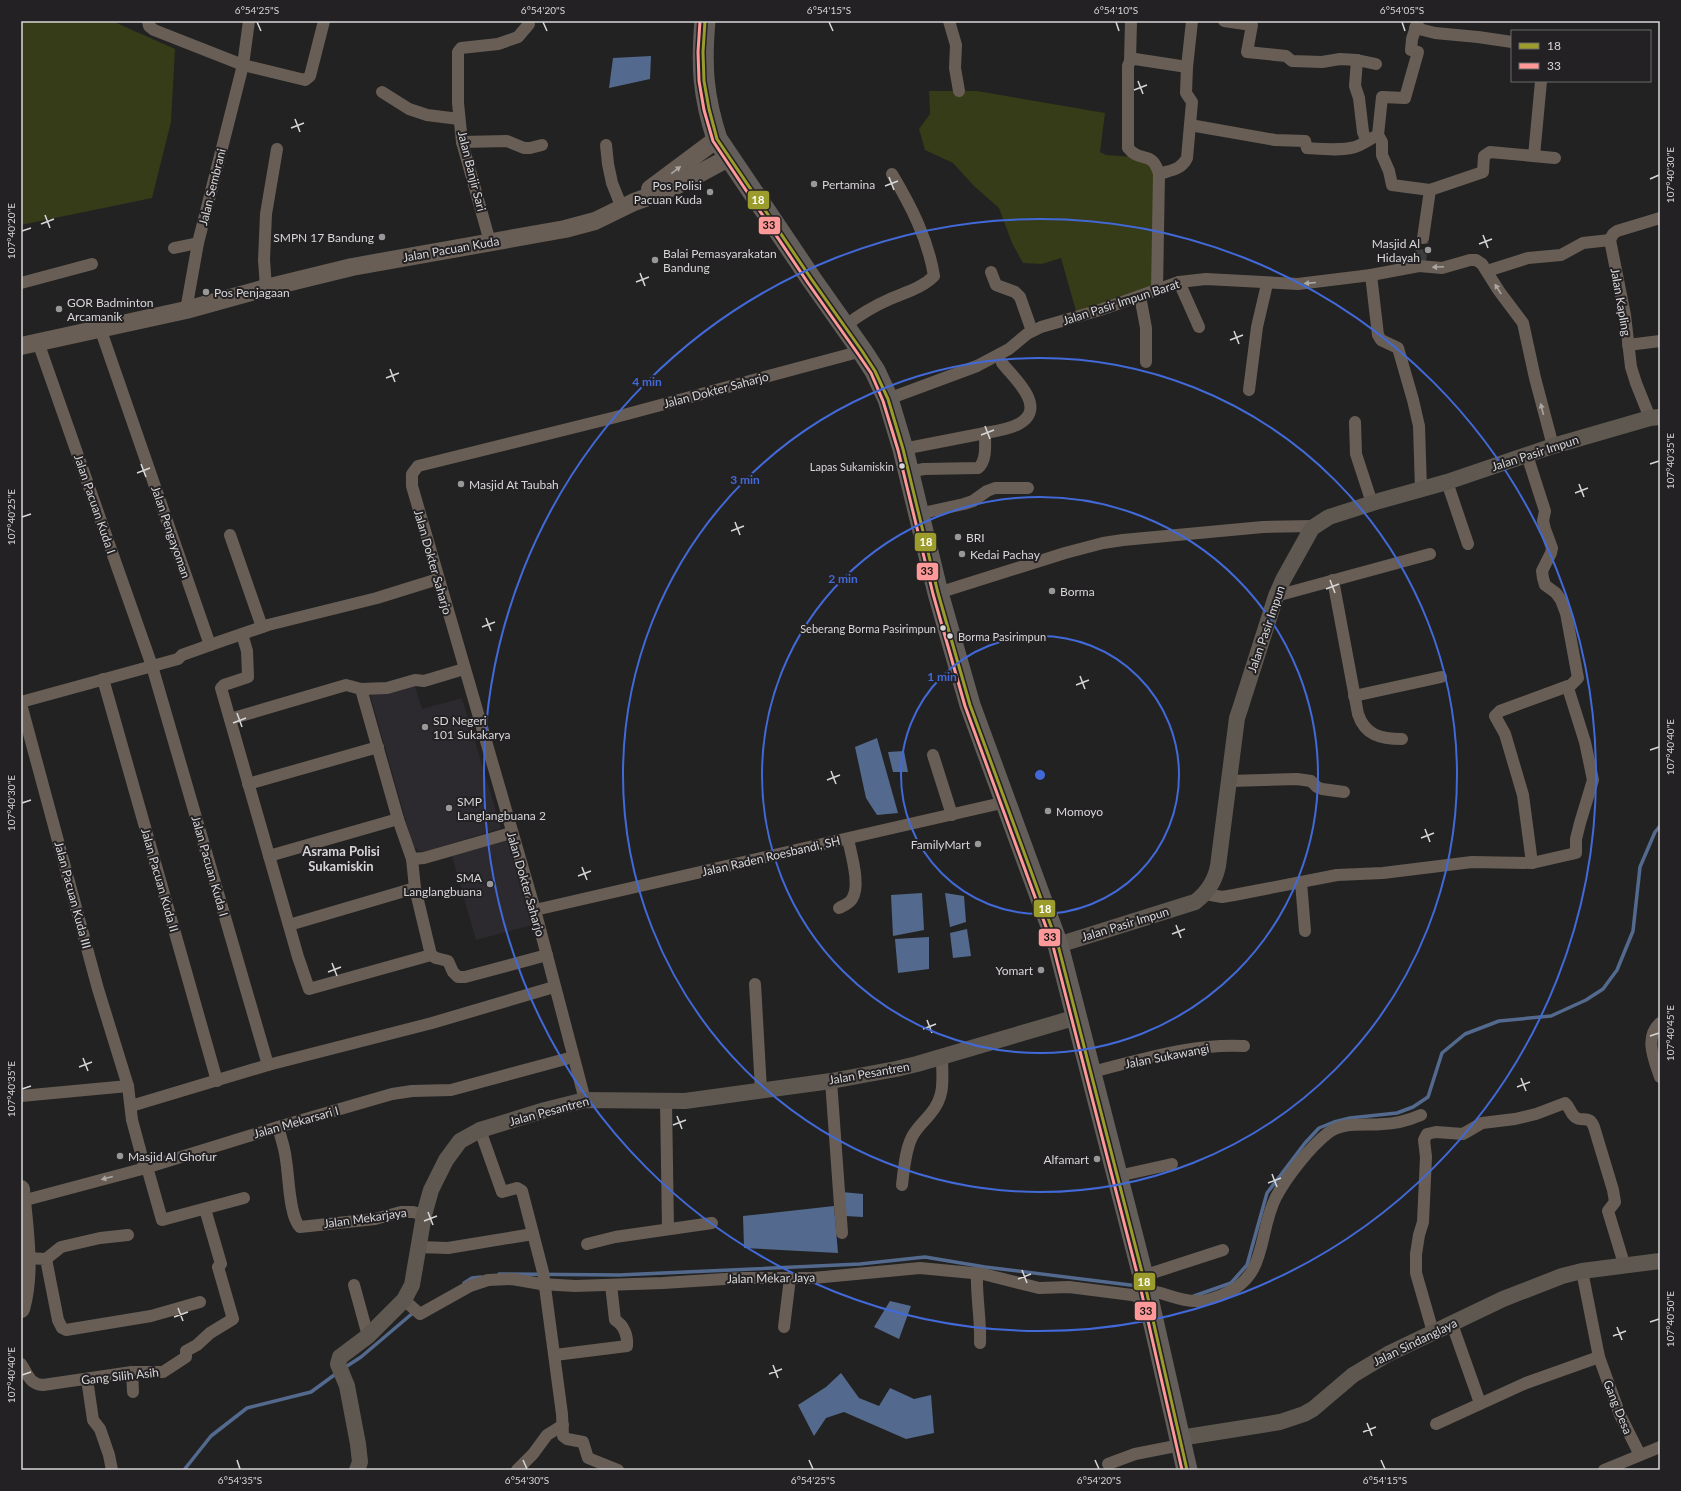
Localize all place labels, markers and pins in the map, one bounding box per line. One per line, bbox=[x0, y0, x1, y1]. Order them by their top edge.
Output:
place label: Pertamina bbox=[822, 177, 875, 192]
place label: Pos Polisi Pacuan Kuda bbox=[634, 178, 702, 207]
marker: Pertamina bbox=[809, 179, 819, 189]
marker: Pos Polisi Pacuan Kuda bbox=[705, 187, 715, 197]
place label: SMPN 17 Bandung bbox=[273, 230, 374, 245]
marker: SMPN 17 Bandung bbox=[377, 232, 387, 242]
place label: Masjid Al Hidayah bbox=[1372, 236, 1420, 265]
marker: Masjid Al Hidayah bbox=[1423, 245, 1433, 255]
place label: Balai Pemasyarakatan Bandung bbox=[663, 246, 777, 275]
marker: Balai Pemasyarakatan Bandung bbox=[650, 255, 660, 265]
place label: Pos Penjagaan bbox=[214, 285, 290, 300]
marker: Pos Penjagaan bbox=[201, 287, 211, 297]
place label: GOR Badminton Arcamanik bbox=[67, 295, 153, 324]
marker: GOR Badminton Arcamanik bbox=[54, 304, 64, 314]
place label: Lapas Sukamiskin bbox=[810, 460, 894, 473]
marker: Lapas Sukamiskin bbox=[897, 461, 907, 471]
place label: Masjid At Taubah bbox=[469, 477, 559, 492]
marker: Masjid At Taubah bbox=[456, 479, 466, 489]
place label: BRI bbox=[966, 530, 985, 545]
marker: BRI bbox=[953, 532, 963, 542]
place label: Kedai Pachay bbox=[970, 547, 1041, 562]
marker: Kedai Pachay bbox=[957, 549, 967, 559]
place label: Borma bbox=[1060, 584, 1095, 599]
marker: Borma bbox=[1047, 586, 1057, 596]
place label: Seberang Borma Pasirimpun bbox=[800, 622, 936, 635]
marker: Seberang Borma Pasirimpun bbox=[938, 623, 948, 633]
place label: Borma Pasirimpun bbox=[958, 630, 1046, 643]
marker: Borma Pasirimpun bbox=[945, 631, 955, 641]
place label: SD Negeri 101 Sukakarya bbox=[433, 713, 511, 742]
marker: SD Negeri 101 Sukakarya bbox=[420, 722, 430, 732]
centre of rings bbox=[1033, 768, 1047, 782]
place label: SMP Langlangbuana 2 bbox=[457, 794, 546, 823]
marker: SMP Langlangbuana 2 bbox=[444, 803, 454, 813]
place label: Momoyo bbox=[1056, 804, 1103, 819]
marker: Momoyo bbox=[1043, 806, 1053, 816]
place label: FamilyMart bbox=[911, 837, 971, 852]
marker: FamilyMart bbox=[973, 839, 983, 849]
place label: SMA Langlangbuana bbox=[403, 870, 483, 899]
marker: SMA Langlangbuana bbox=[485, 879, 495, 889]
place label: Yomart bbox=[996, 963, 1034, 978]
marker: Yomart bbox=[1036, 965, 1046, 975]
place label: Masjid Al Ghofur bbox=[128, 1149, 217, 1164]
marker: Masjid Al Ghofur bbox=[115, 1151, 125, 1161]
place label: Alfamart bbox=[1043, 1152, 1090, 1167]
marker: Alfamart bbox=[1092, 1154, 1102, 1164]

